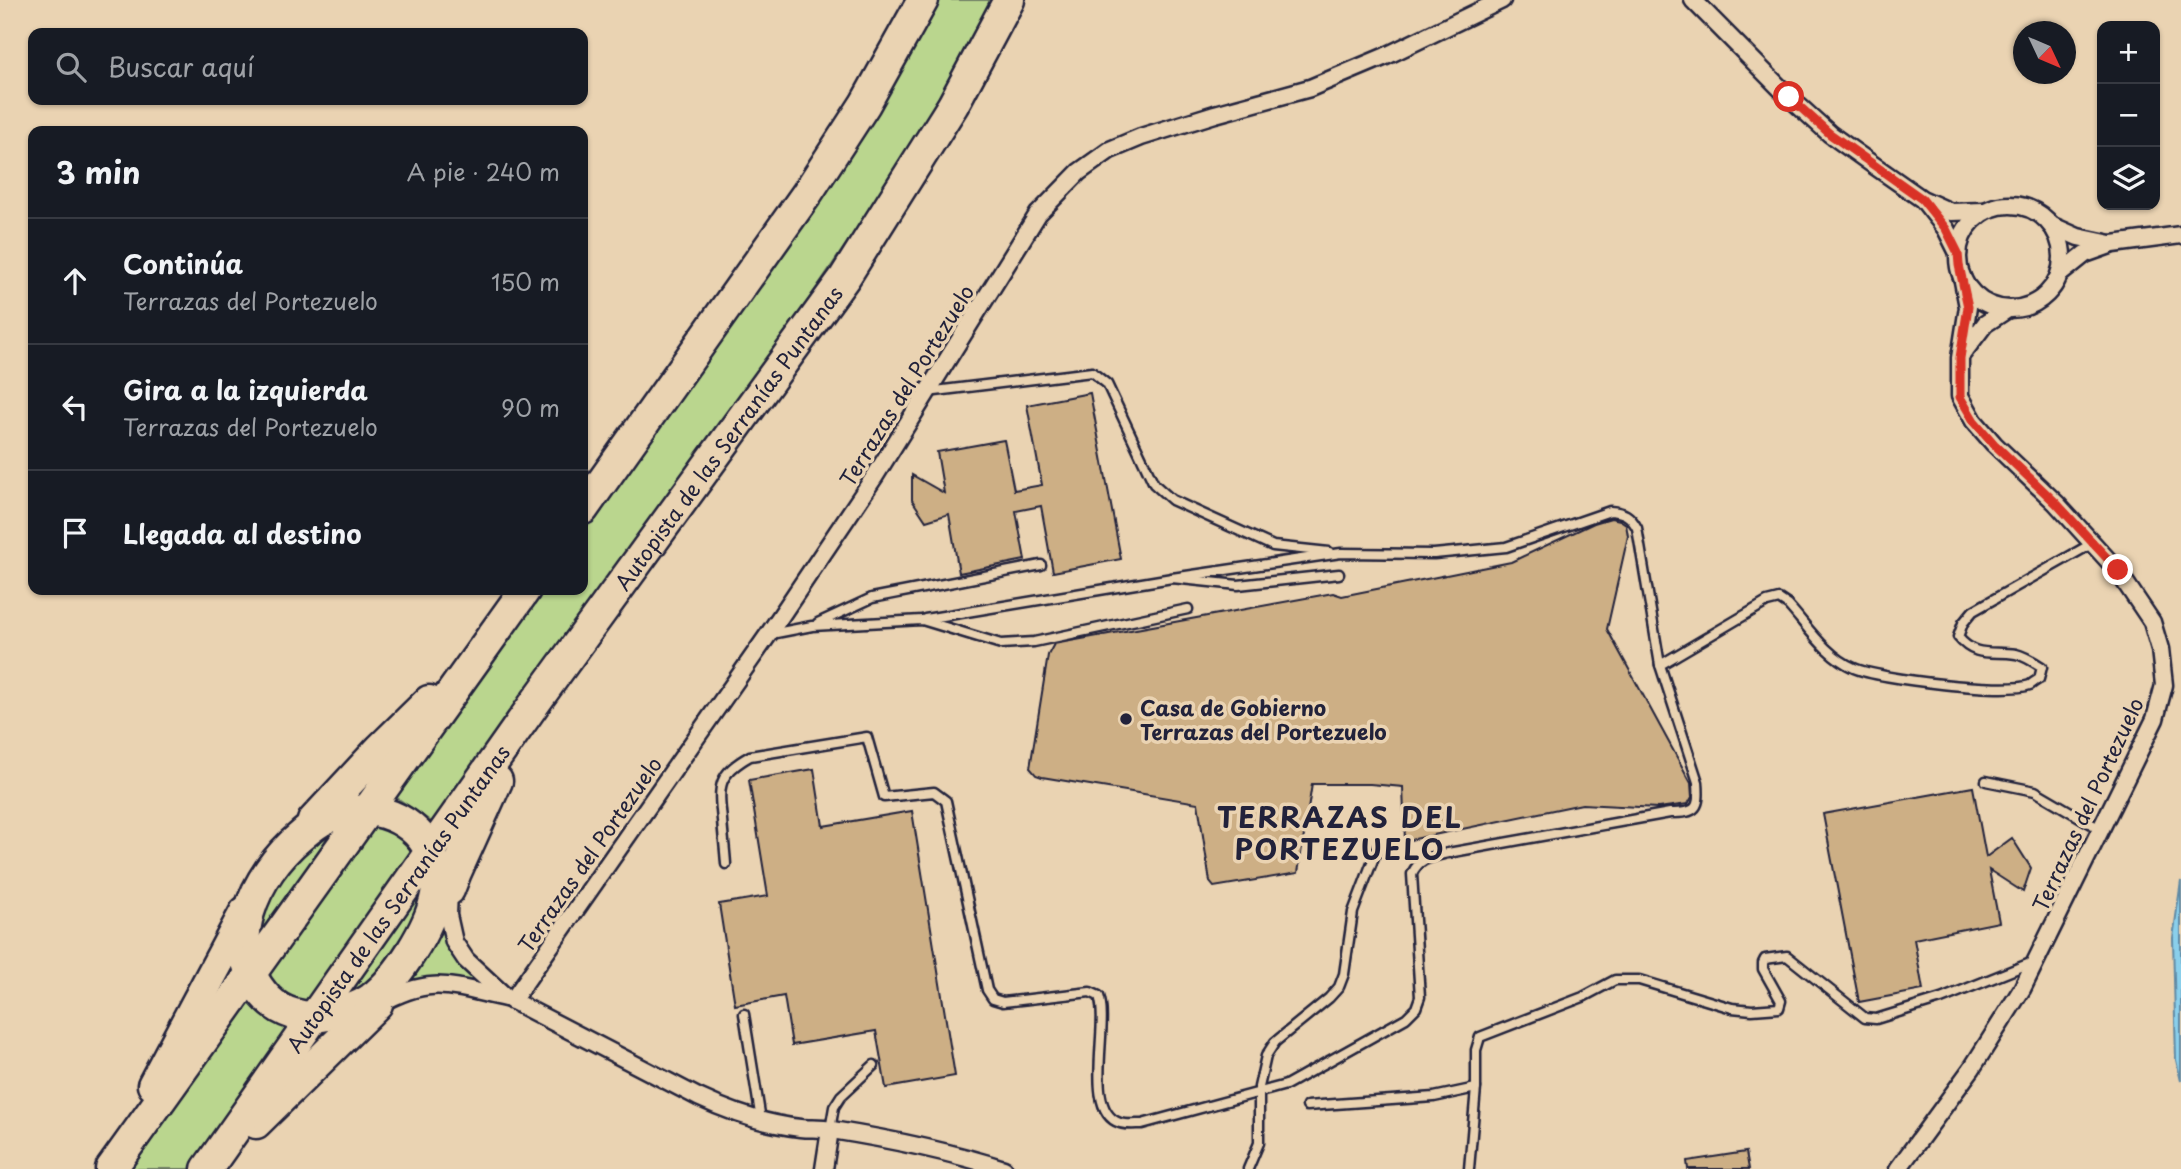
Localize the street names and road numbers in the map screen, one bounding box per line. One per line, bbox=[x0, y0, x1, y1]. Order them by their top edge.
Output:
street label: Terrazas del Portezuelo bbox=[831, 278, 981, 492]
street label: Autopista de las Serranías Puntanas bbox=[606, 279, 850, 597]
street label: Terrazas del Portezuelo bbox=[2023, 692, 2151, 916]
street label: Autopista de las Serranías Puntanas bbox=[278, 738, 517, 1059]
street label: Terrazas del Portezuelo bbox=[509, 750, 669, 958]

